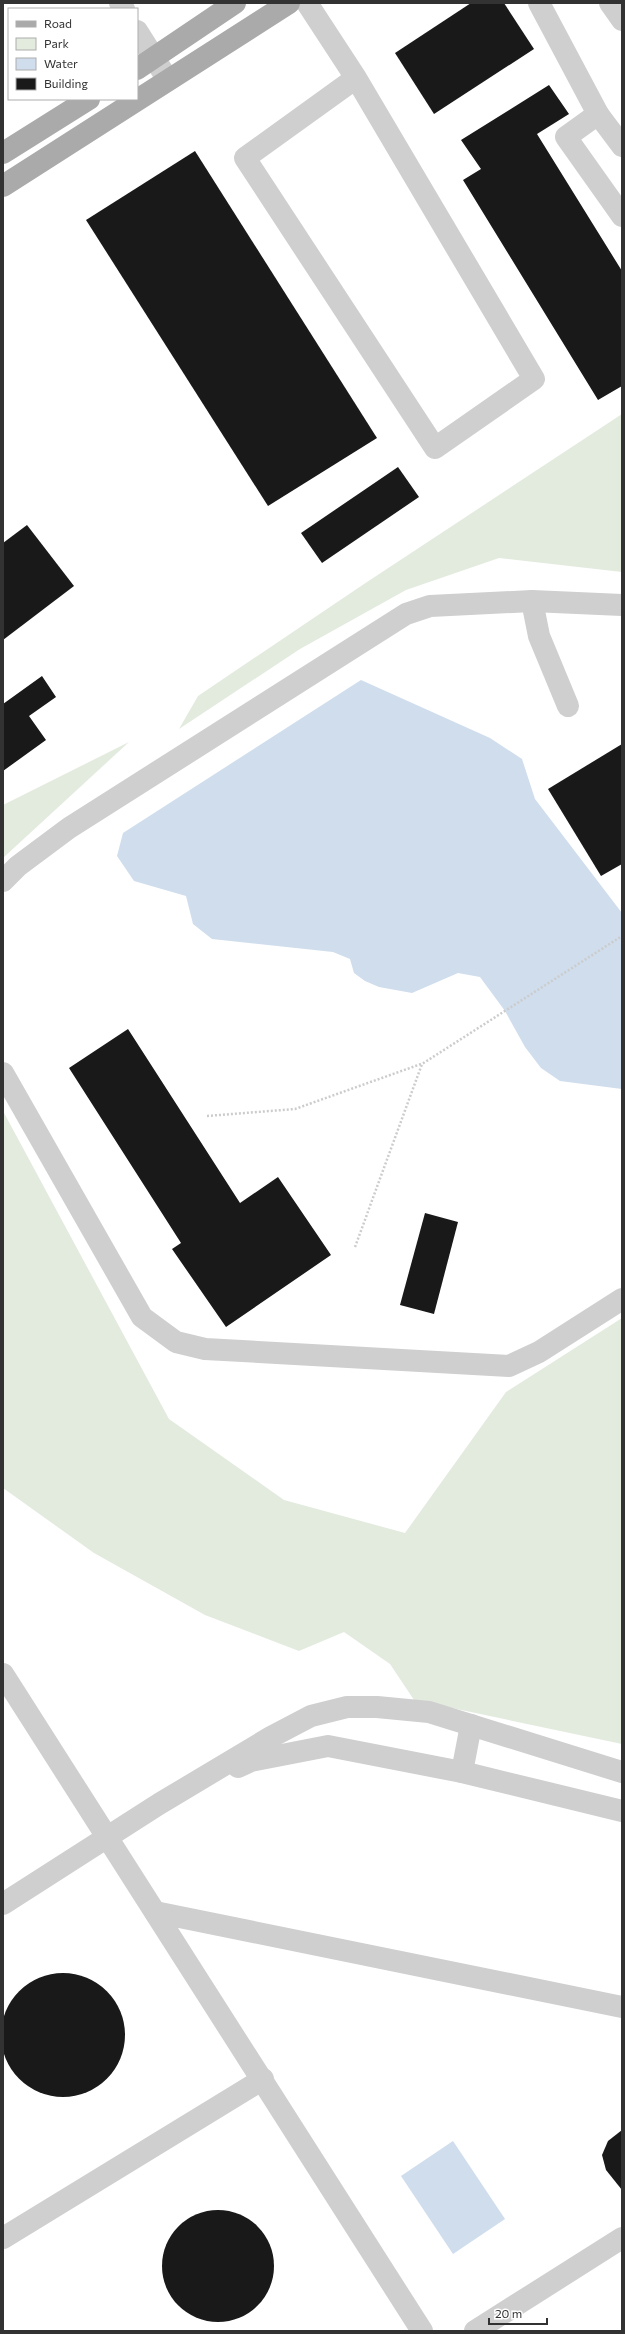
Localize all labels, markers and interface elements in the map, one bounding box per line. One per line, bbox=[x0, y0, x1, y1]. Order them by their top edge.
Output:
legend bbox=[8, 8, 138, 100]
text: Road bbox=[44, 16, 72, 30]
text: Park bbox=[44, 36, 70, 50]
text: Water bbox=[44, 56, 78, 70]
text: Building bbox=[44, 76, 88, 90]
scale bar bbox=[489, 2300, 547, 2326]
text: 20 m bbox=[495, 2306, 522, 2320]

